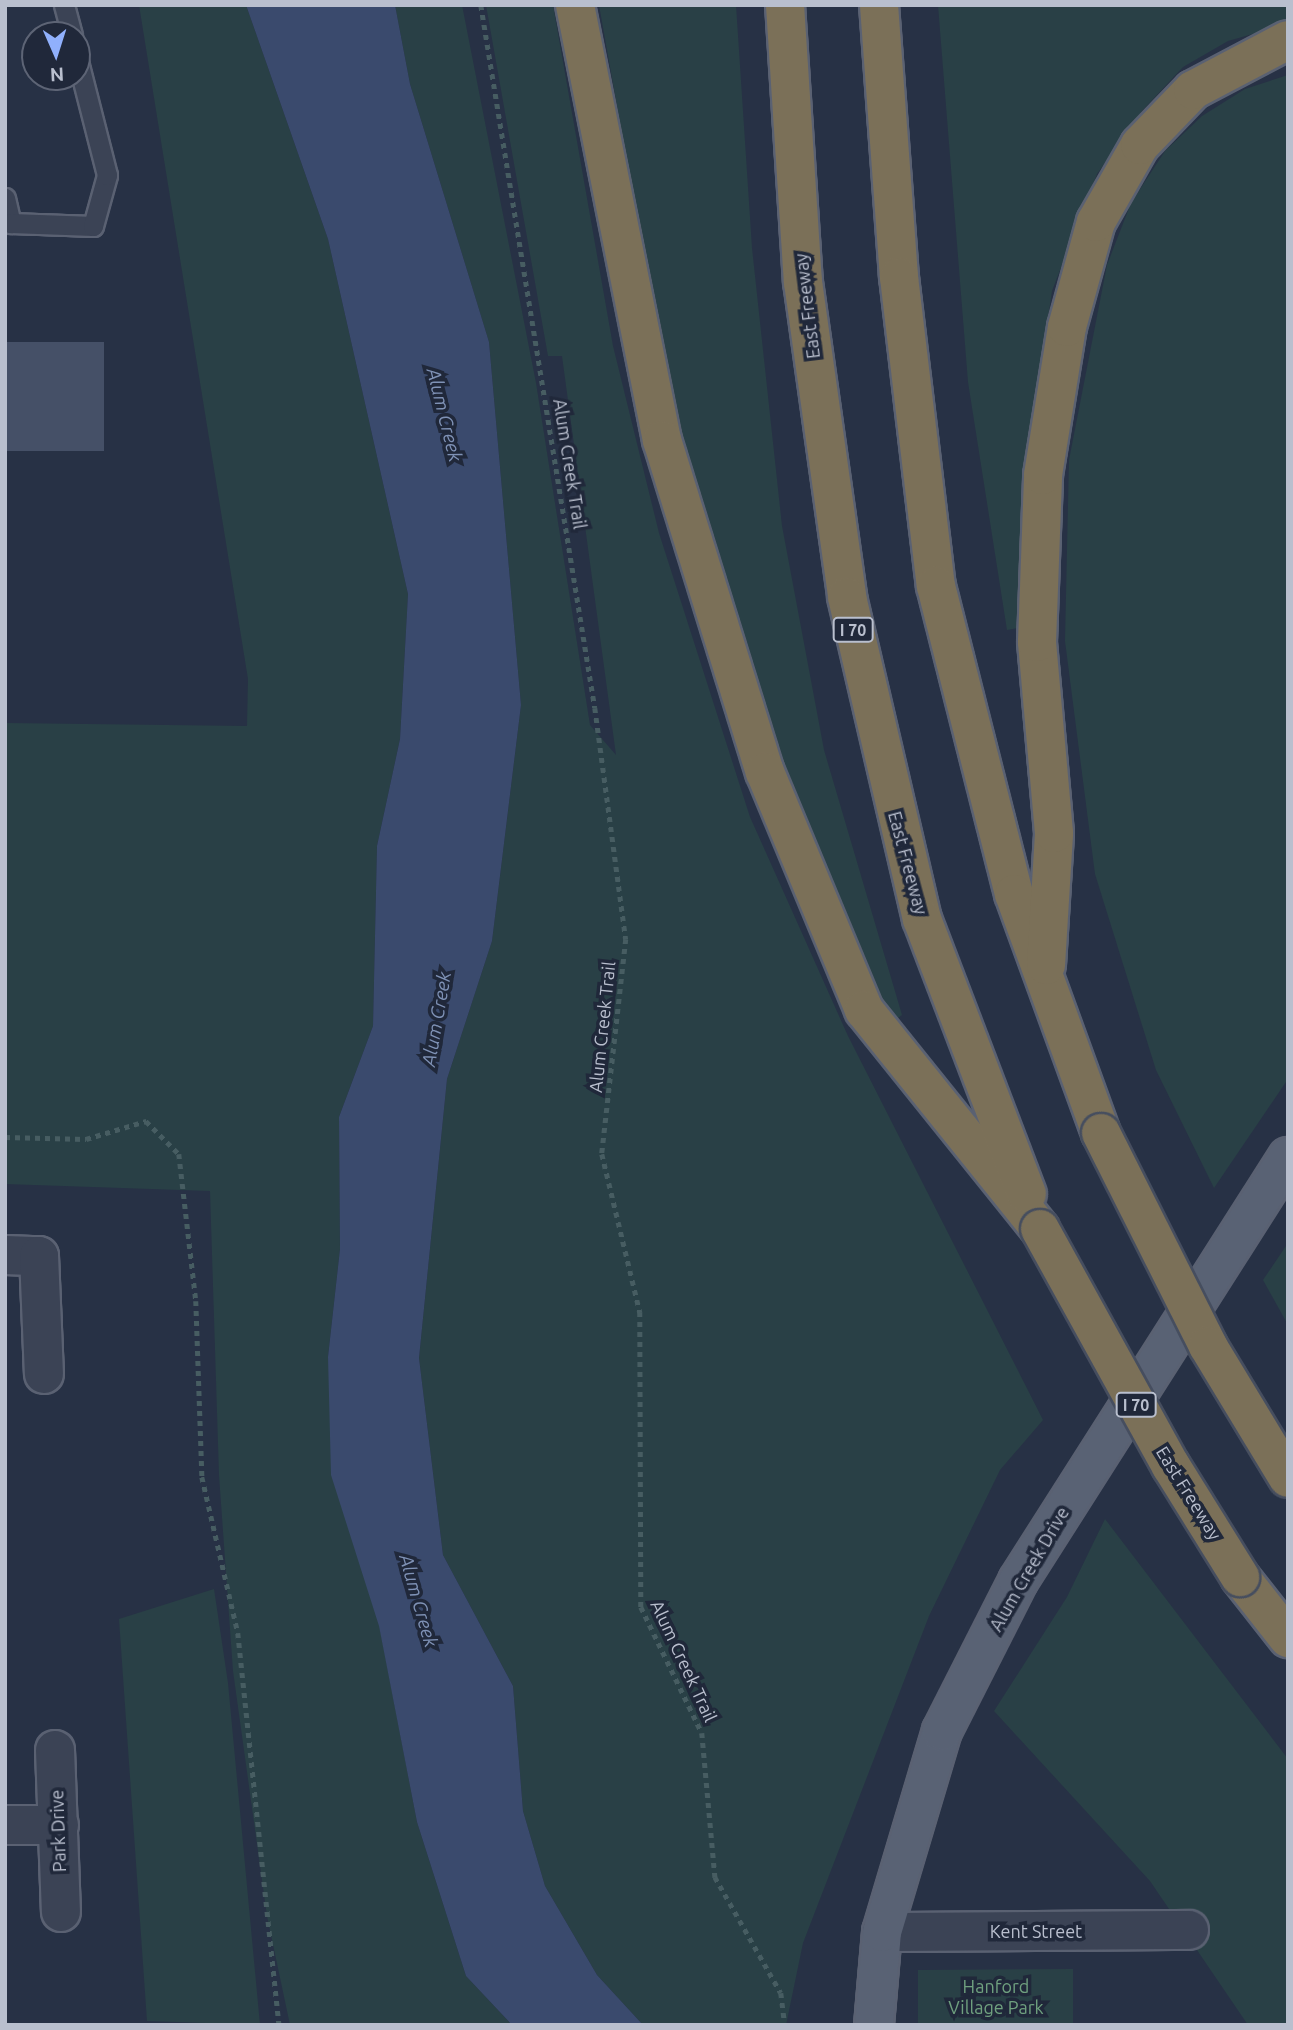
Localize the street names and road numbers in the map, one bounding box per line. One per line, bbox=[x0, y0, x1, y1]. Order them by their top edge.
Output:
street label: East Freeway bbox=[790, 252, 824, 360]
street label: Alum Creek Trail bbox=[549, 397, 591, 531]
road number: I 70 bbox=[832, 618, 874, 642]
street label: East Freeway bbox=[884, 809, 932, 917]
street label: Alum Creek Trail bbox=[584, 960, 620, 1094]
road number: I 70 bbox=[1115, 1392, 1157, 1418]
street label: East Freeway bbox=[1152, 1442, 1226, 1544]
street label: Alum Creek Drive bbox=[985, 1503, 1073, 1635]
street label: Alum Creek Trail bbox=[646, 1597, 722, 1725]
street label: Park Drive bbox=[46, 1789, 70, 1873]
street label: Kent Street bbox=[990, 1920, 1082, 1942]

